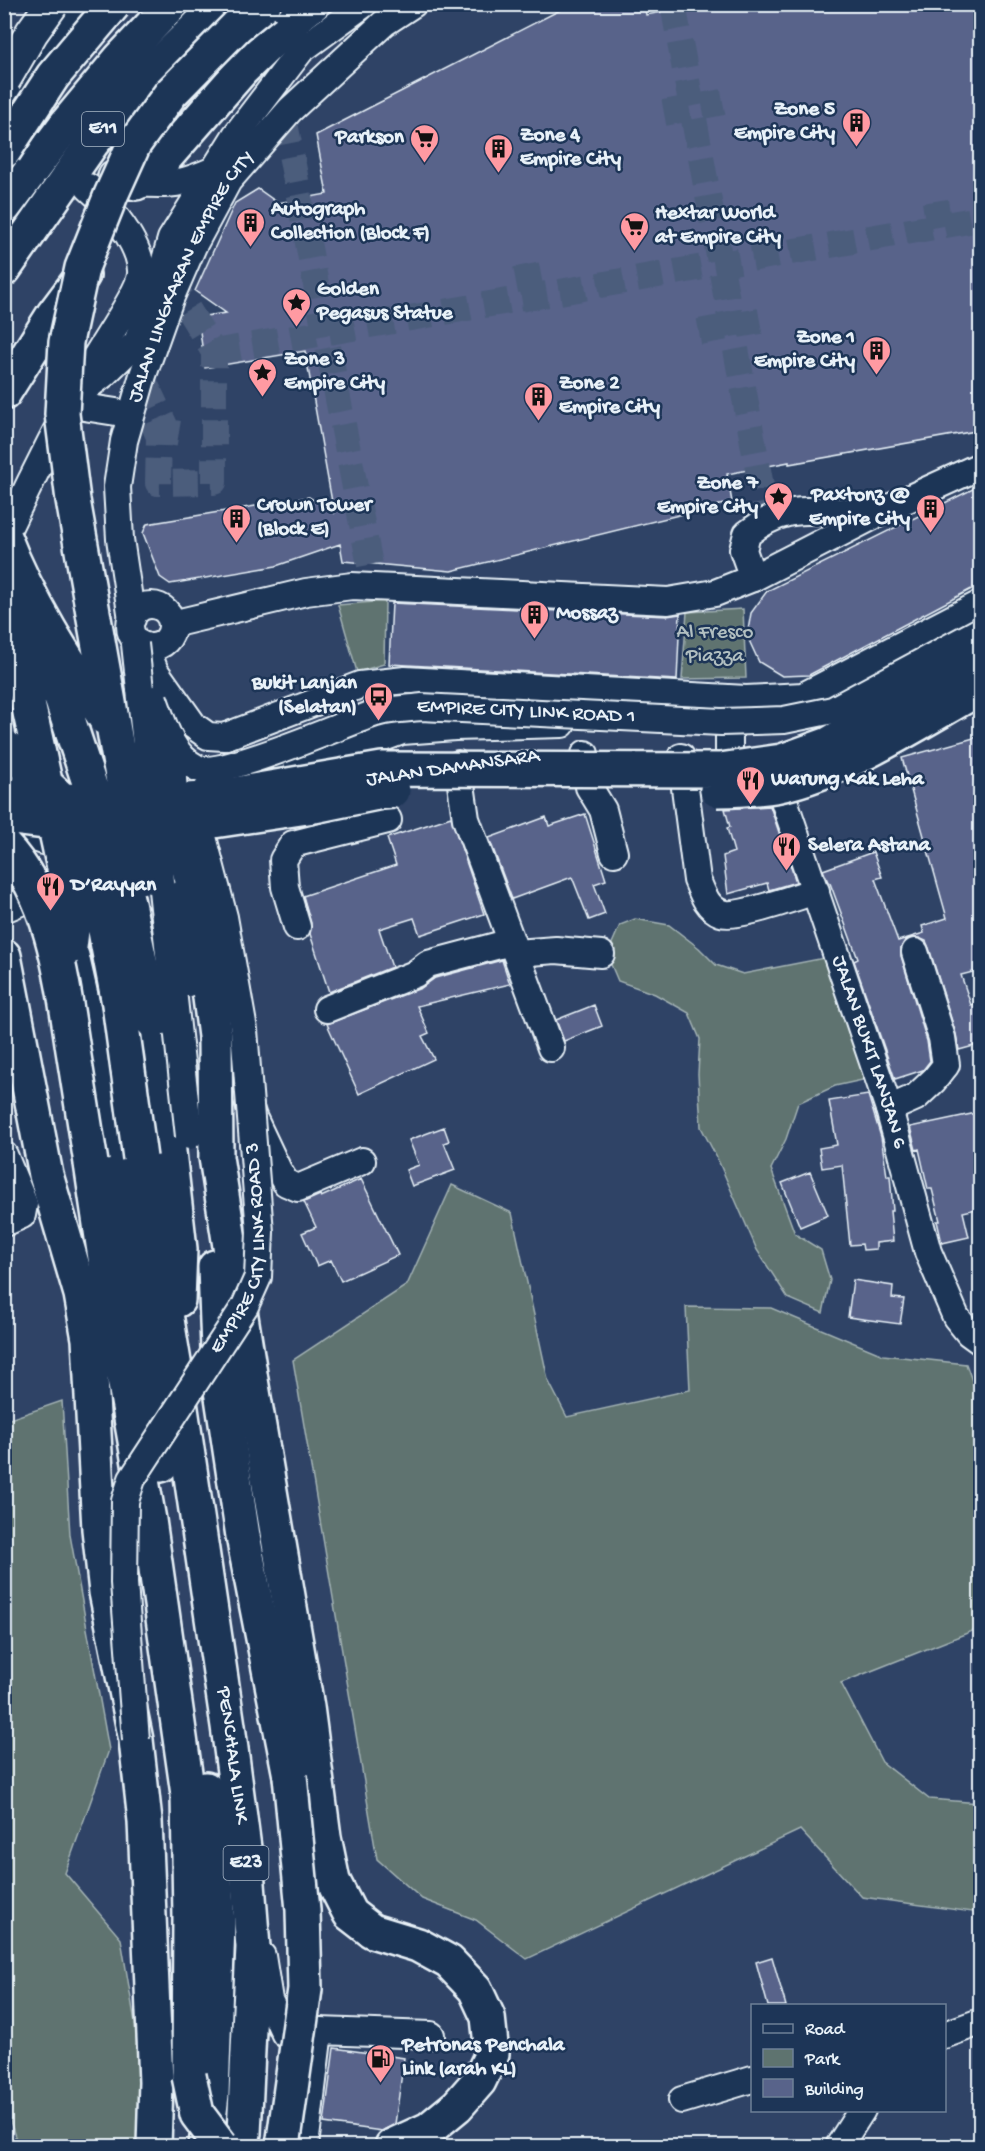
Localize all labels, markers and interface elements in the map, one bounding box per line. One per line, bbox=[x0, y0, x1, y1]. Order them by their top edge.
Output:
place label: Zone 5 Empire City bbox=[734, 98, 836, 147]
building icon: Zone 5 Empire City bbox=[840, 106, 872, 148]
road number: E11 bbox=[82, 112, 124, 146]
supermarket icon: Parkson bbox=[409, 122, 441, 164]
place label: Zone 4 Empire City bbox=[520, 124, 622, 173]
place label: Parkson bbox=[334, 126, 405, 151]
building icon: Zone 4 Empire City bbox=[483, 132, 515, 174]
street label: JALAN LINGKARAN EMPIRE CITY bbox=[123, 146, 261, 405]
place label: Autograph Collection (Block F) bbox=[270, 198, 430, 247]
place label: Hextar World at Empire City bbox=[654, 202, 782, 251]
building icon: Autograph Collection (Block F) bbox=[234, 206, 266, 248]
supermarket icon: Hextar World at Empire City bbox=[618, 210, 650, 252]
place label: Golden Pegasus Statue bbox=[316, 278, 454, 327]
place icon: Golden Pegasus Statue bbox=[280, 286, 312, 328]
place label: Zone 1 Empire City bbox=[754, 326, 856, 375]
building icon: Zone 1 Empire City bbox=[860, 334, 892, 376]
place label: Zone 3 Empire City bbox=[284, 348, 386, 397]
place icon: Zone 3 Empire City bbox=[247, 356, 279, 398]
place label: Zone 2 Empire City bbox=[559, 372, 661, 421]
building icon: Zone 2 Empire City bbox=[522, 380, 554, 422]
place label: Zone 7 Empire City bbox=[657, 472, 759, 521]
place icon: Zone 7 Empire City bbox=[763, 480, 795, 522]
place label: Paxtonz @ Empire City bbox=[809, 484, 911, 533]
building icon: Paxtonz @ Empire City bbox=[915, 492, 947, 534]
place label: Crown Tower (Block E) bbox=[256, 494, 374, 543]
building icon: Crown Tower (Block E) bbox=[220, 502, 252, 544]
building icon: Mossaz bbox=[519, 598, 551, 640]
place label: Mossaz bbox=[556, 602, 620, 627]
park label: Al Fresco Piazza bbox=[677, 621, 753, 670]
place label: Bukit Lanjan (Selatan) bbox=[251, 672, 358, 721]
bus stop icon: Bukit Lanjan (Selatan) bbox=[362, 680, 394, 722]
street label: EMPIRE CITY LINK ROAD 1 bbox=[416, 694, 636, 730]
street label: JALAN DAMANSARA bbox=[365, 744, 543, 794]
restaurant icon: Warung Kak Leha bbox=[734, 764, 766, 806]
place label: Warung Kak Leha bbox=[770, 768, 925, 793]
restaurant icon: Selera Astana bbox=[771, 830, 803, 872]
place label: Selera Astana bbox=[808, 834, 931, 859]
restaurant icon: D’Rayyan bbox=[34, 870, 66, 912]
place label: D’Rayyan bbox=[69, 874, 157, 899]
street label: JALAN BUKIT LANJAN 6 bbox=[825, 953, 912, 1152]
street label: EMPIRE CITY LINK ROAD 3 bbox=[205, 1142, 273, 1359]
street label: PENCHALA LINK bbox=[210, 1684, 253, 1827]
road number: E23 bbox=[224, 1846, 268, 1880]
legend bbox=[751, 2004, 946, 2112]
text: Road bbox=[805, 2020, 846, 2041]
place label: Petronas Penchala Link (arah KL) bbox=[401, 2034, 566, 2083]
fuel station icon: Petronas Penchala Link (arah KL) bbox=[365, 2042, 397, 2084]
text: Park bbox=[804, 2050, 841, 2071]
text: Building bbox=[804, 2080, 864, 2101]

